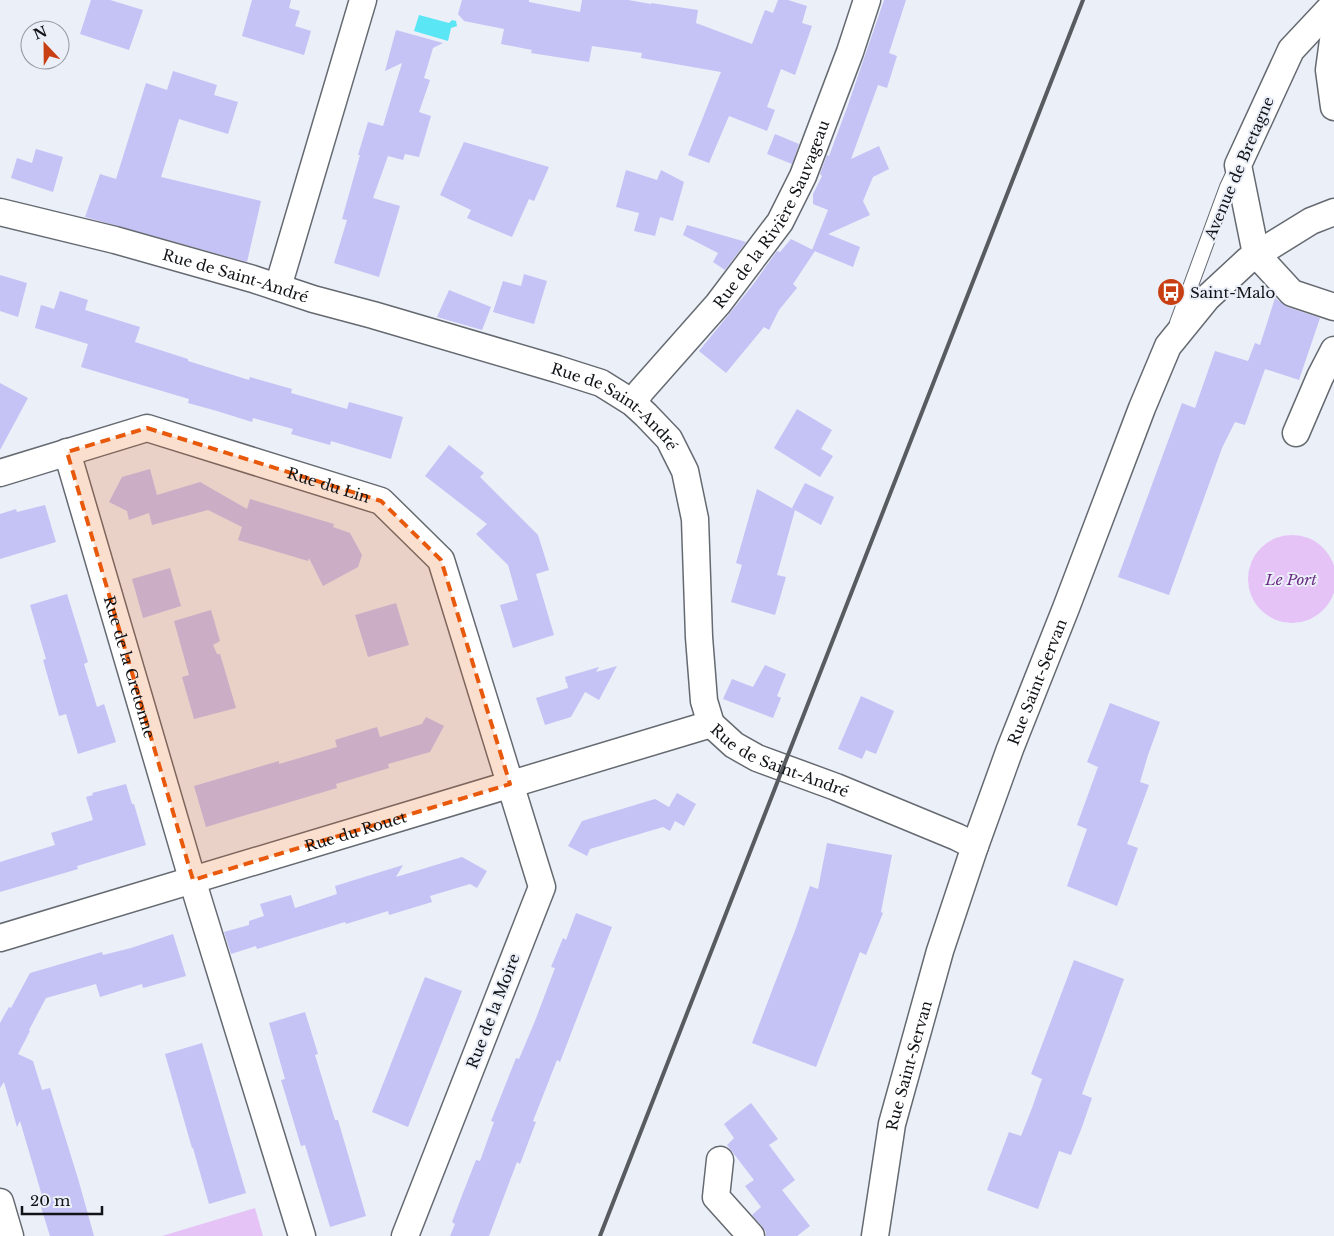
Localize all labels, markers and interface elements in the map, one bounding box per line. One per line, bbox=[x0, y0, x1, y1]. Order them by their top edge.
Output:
north arrow bbox=[20, 20, 70, 70]
text: N bbox=[31, 22, 50, 44]
street label: Avenue de Bretagne bbox=[1200, 94, 1278, 243]
street label: Rue de la Rivière Sauvageau bbox=[709, 117, 833, 312]
street label: Rue de Saint-André bbox=[160, 244, 311, 306]
bus stop icon: Saint-Malo bbox=[1156, 277, 1186, 307]
place label: Saint-Malo bbox=[1190, 283, 1275, 302]
street label: Rue de Saint-André bbox=[549, 358, 682, 453]
street label: Rue du Lin bbox=[285, 463, 372, 506]
park label: Le Port bbox=[1264, 570, 1317, 589]
street label: Rue de la Cretonne bbox=[100, 593, 160, 740]
street label: Rue Saint-Servan bbox=[1003, 616, 1070, 748]
street label: Rue de Saint-André bbox=[707, 719, 852, 801]
street label: Rue du Rouet bbox=[302, 807, 409, 855]
street label: Rue de la Moire bbox=[462, 951, 524, 1071]
street label: Rue Saint-Servan bbox=[882, 998, 935, 1132]
scale bar bbox=[22, 1184, 102, 1216]
text: 20 m bbox=[30, 1191, 70, 1210]

